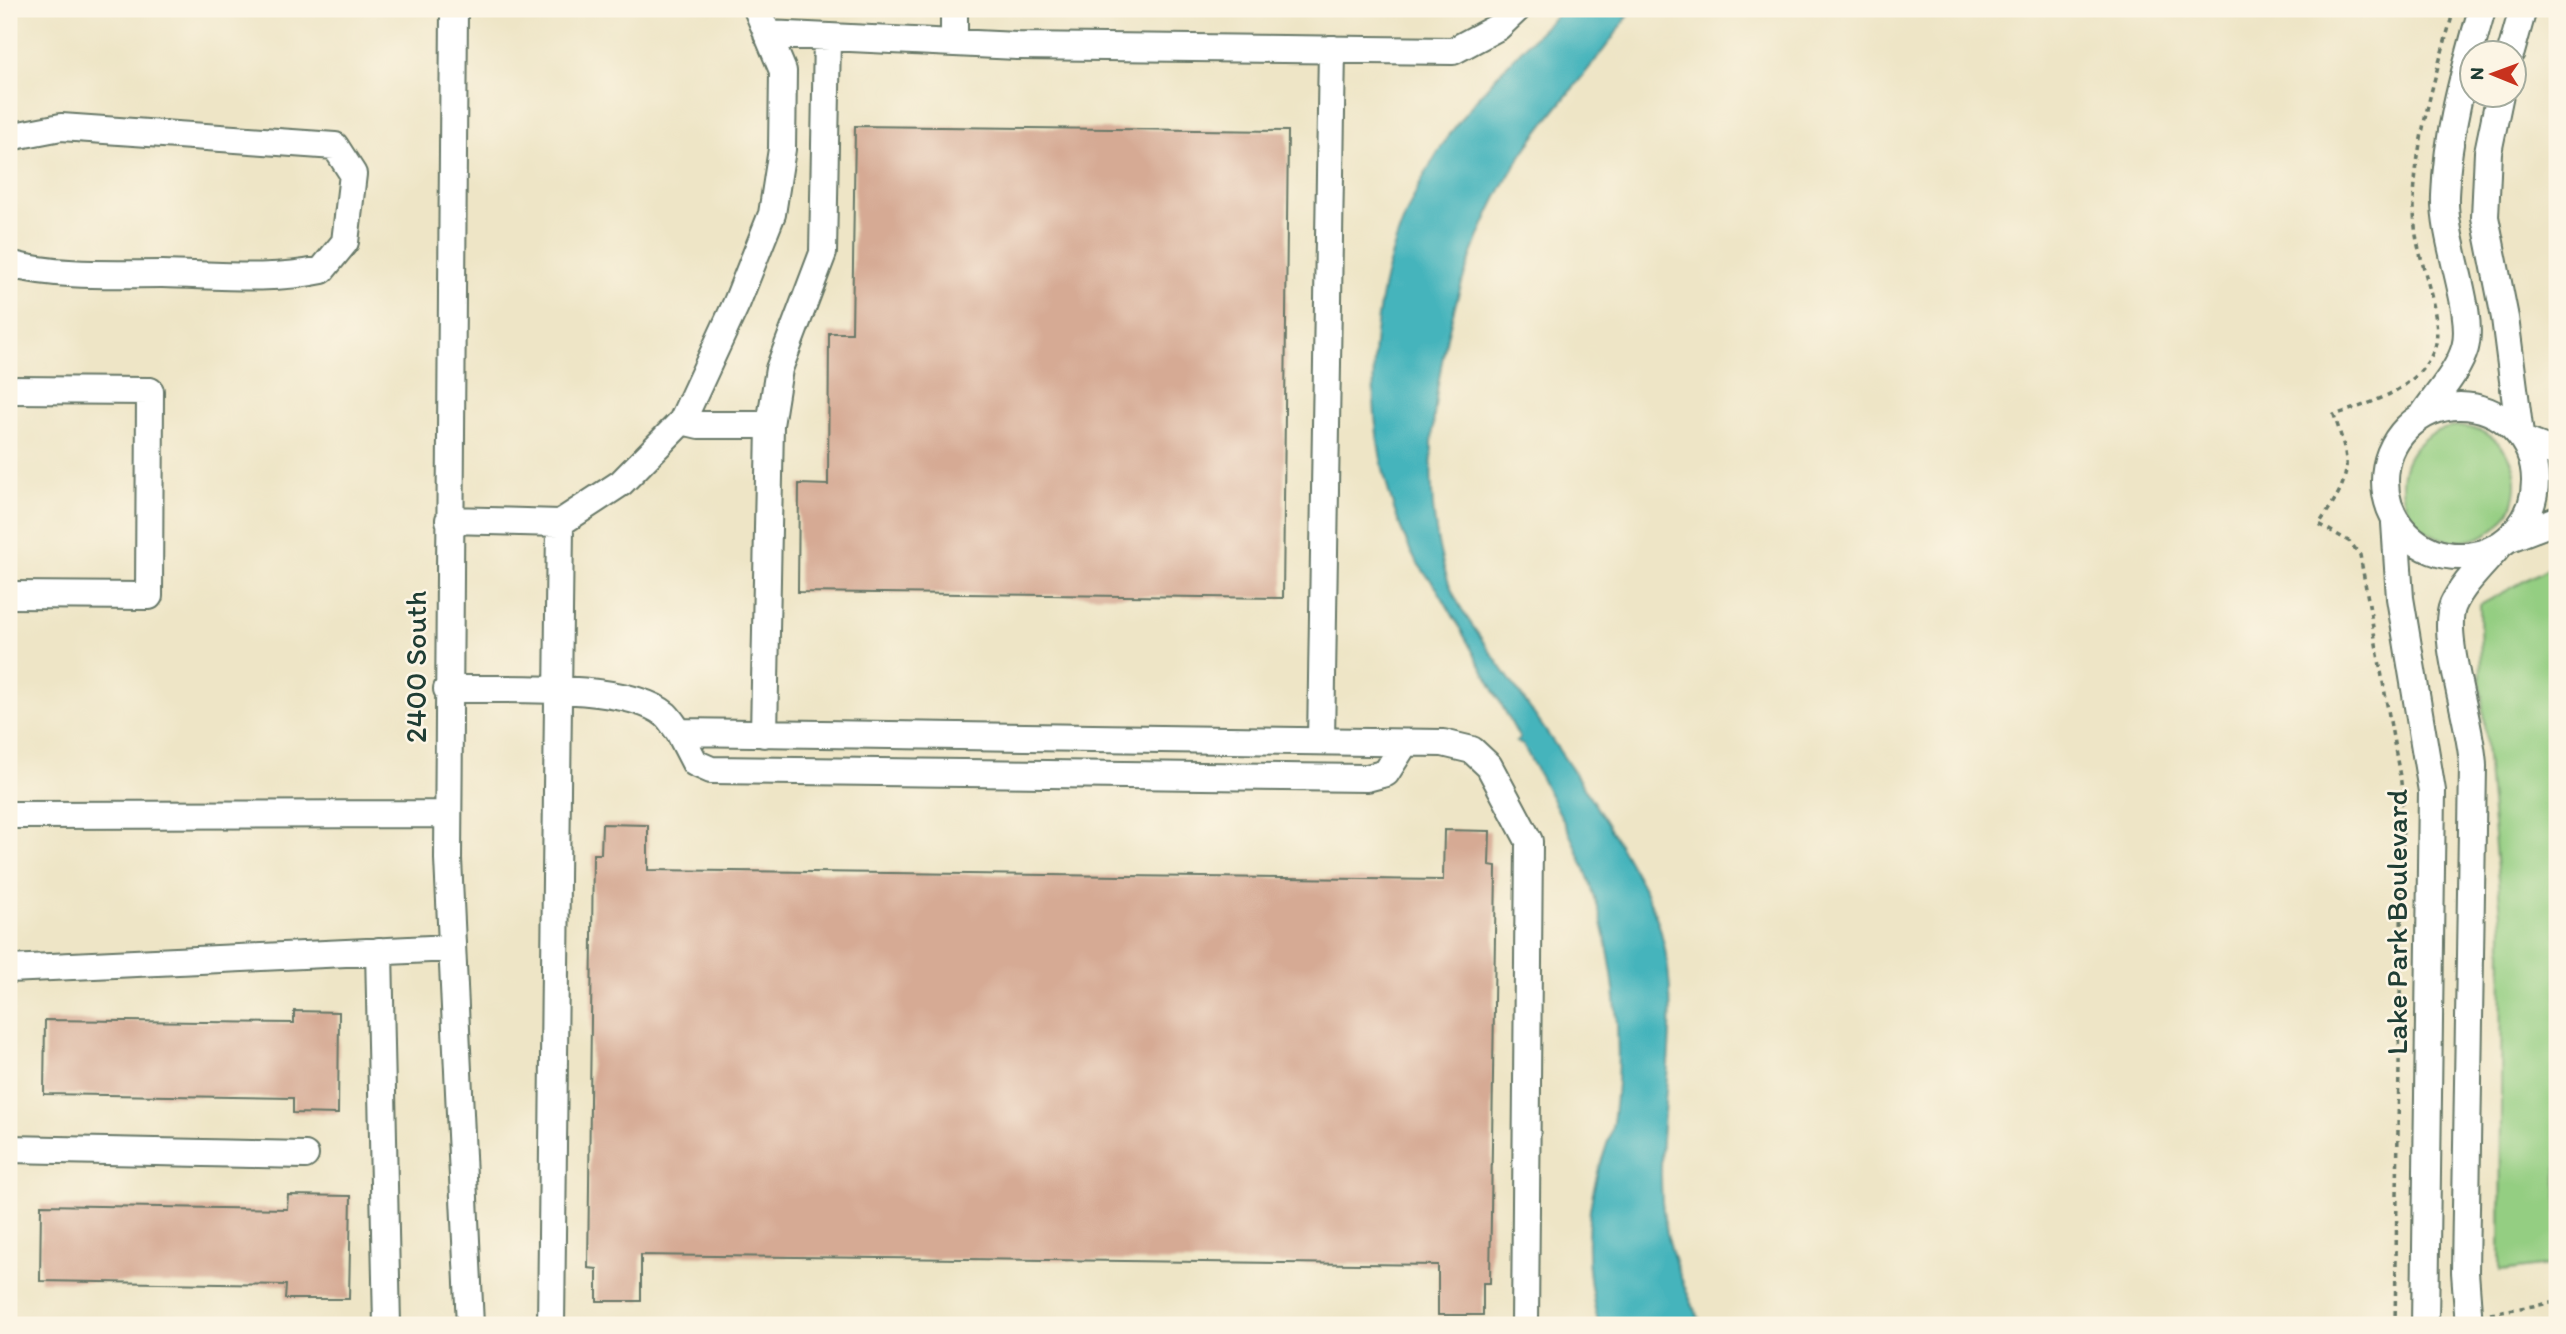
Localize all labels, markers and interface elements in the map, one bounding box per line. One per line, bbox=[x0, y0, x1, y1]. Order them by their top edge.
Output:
north arrow bbox=[2458, 38, 2528, 108]
text: N bbox=[2465, 67, 2488, 80]
street label: 2400 South bbox=[397, 591, 434, 743]
street label: Lake Park Boulevard bbox=[2378, 789, 2415, 1055]

